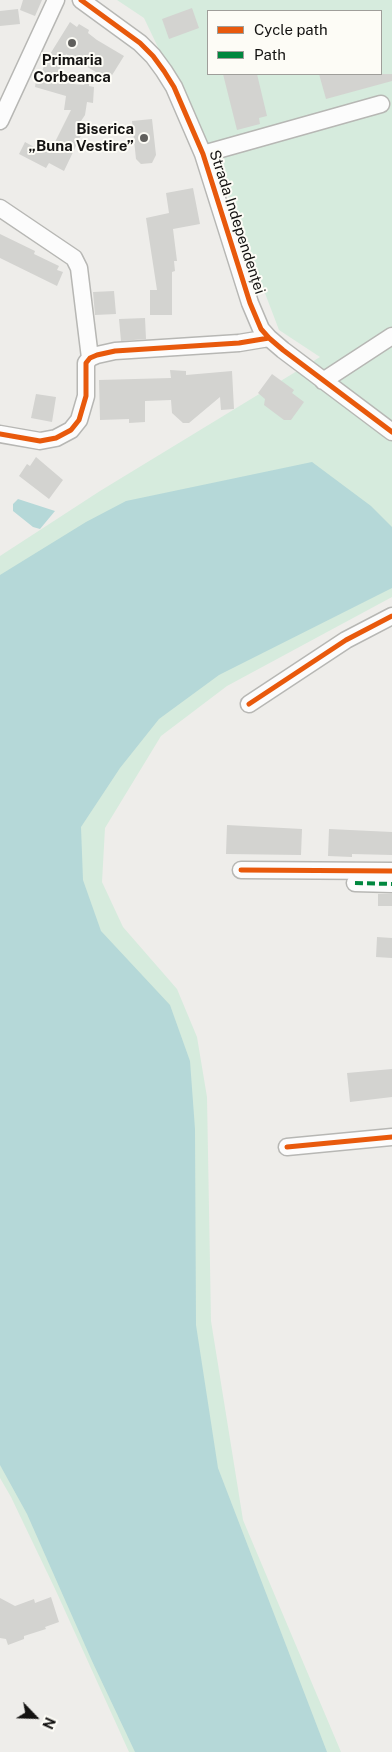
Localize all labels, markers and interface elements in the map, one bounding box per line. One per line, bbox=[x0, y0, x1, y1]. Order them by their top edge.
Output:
legend bbox=[207, 10, 382, 75]
text: Cycle path bbox=[254, 21, 328, 38]
marker: Primaria Corbeanca bbox=[66, 37, 78, 49]
text: Path bbox=[254, 46, 286, 63]
place label: Primaria Corbeanca bbox=[33, 51, 111, 86]
place label: Biserica „Buna Vestire” bbox=[29, 120, 134, 155]
marker: Biserica „Buna Vestire” bbox=[138, 132, 150, 144]
street label: Strada Independenței bbox=[205, 148, 269, 296]
north arrow bbox=[10, 1692, 60, 1742]
text: N bbox=[39, 1715, 58, 1731]

